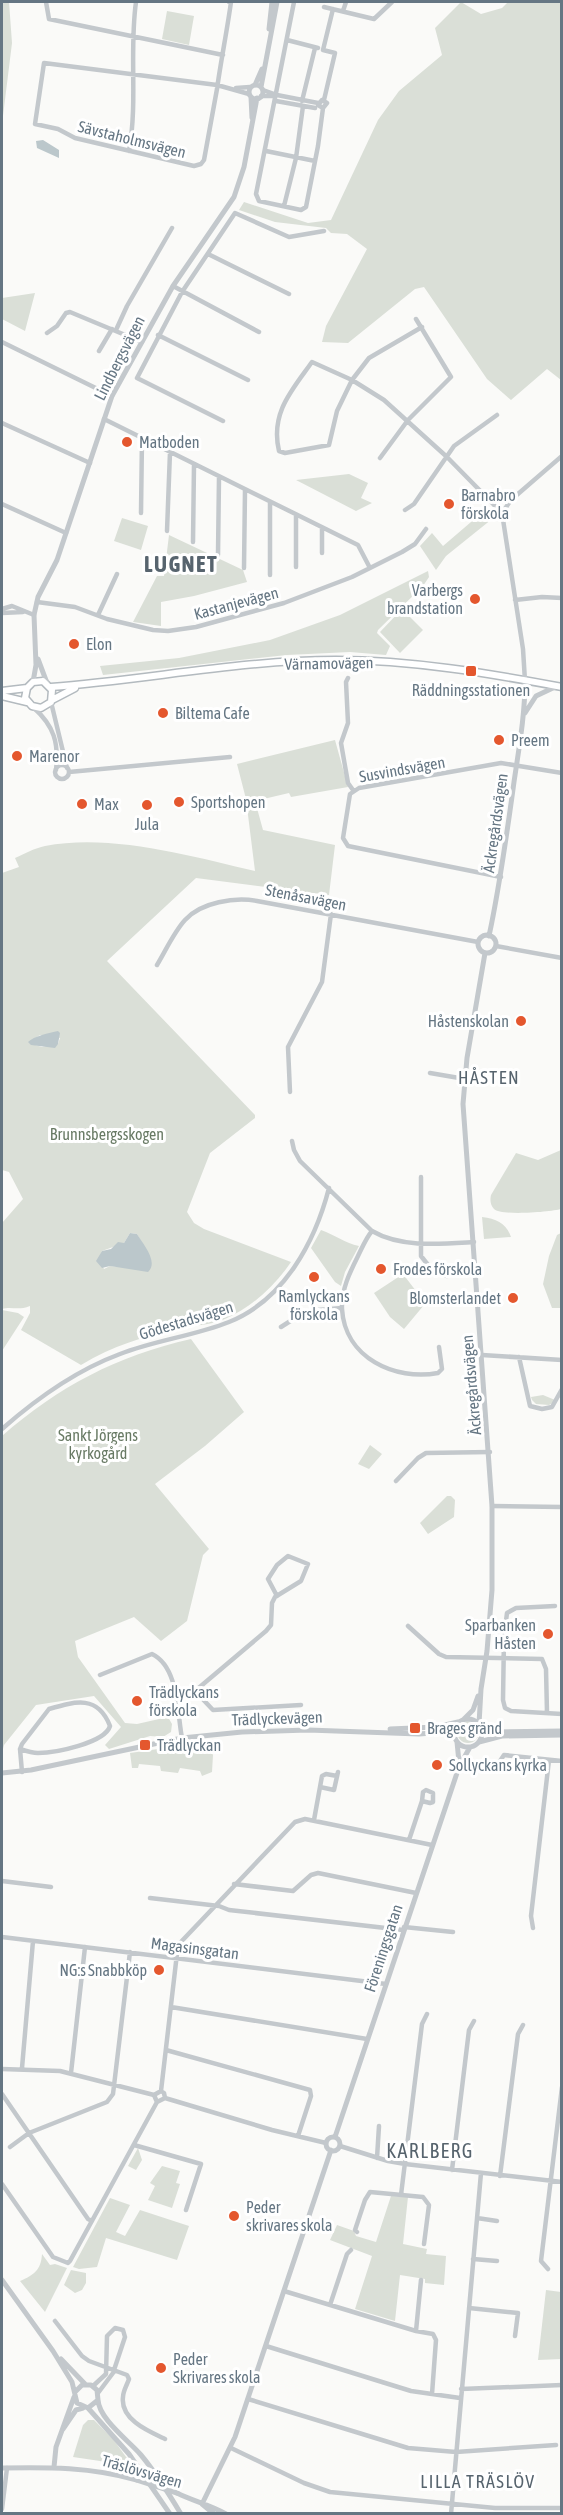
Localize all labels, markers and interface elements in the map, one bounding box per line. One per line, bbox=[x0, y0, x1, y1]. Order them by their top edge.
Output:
street label: Sävstaholmsvägen bbox=[76, 117, 188, 162]
street label: Lindbergsvägen bbox=[90, 313, 149, 404]
place label: Matboden bbox=[139, 433, 199, 451]
marker: Matboden bbox=[120, 435, 134, 449]
place label: Barnabro förskola bbox=[461, 486, 516, 522]
marker: Barnabro förskola bbox=[442, 497, 456, 511]
district label: LUGNET bbox=[144, 551, 218, 577]
place label: Varbergs brandstation bbox=[387, 581, 463, 617]
street label: Kastanjevägen bbox=[192, 583, 280, 624]
marker: Varbergs brandstation bbox=[468, 592, 482, 606]
place label: Elon bbox=[86, 635, 112, 653]
marker: Elon bbox=[67, 637, 81, 651]
street label: Värnamovägen bbox=[284, 653, 374, 674]
marker: Räddningsstationen bbox=[464, 664, 478, 678]
place label: Räddningsstationen bbox=[412, 681, 530, 700]
place label: Biltema Cafe bbox=[175, 704, 250, 722]
marker: Biltema Cafe bbox=[156, 706, 170, 720]
place label: Preem bbox=[511, 731, 550, 749]
marker: Preem bbox=[492, 733, 506, 747]
place label: Marenor bbox=[29, 747, 79, 765]
marker: Marenor bbox=[10, 749, 24, 763]
street label: Susvindsvägen bbox=[358, 753, 446, 786]
street label: Äckregårdsvägen bbox=[479, 772, 512, 874]
place label: Sportshopen bbox=[191, 793, 266, 812]
place label: Max bbox=[94, 795, 119, 813]
marker: Sportshopen bbox=[172, 795, 186, 809]
marker: Max bbox=[75, 797, 89, 811]
marker: Jula bbox=[140, 798, 154, 812]
place label: Jula bbox=[135, 815, 159, 833]
street label: Stenåsavägen bbox=[264, 880, 348, 915]
place label: Håstenskolan bbox=[428, 1012, 509, 1030]
marker: Håstenskolan bbox=[514, 1014, 528, 1028]
district label: HÅSTEN bbox=[458, 1067, 520, 1088]
park label: Brunnsbergsskogen bbox=[50, 1125, 164, 1144]
place label: Frodes förskola bbox=[393, 1260, 482, 1278]
marker: Frodes förskola bbox=[374, 1262, 388, 1276]
marker: Ramlyckans förskola bbox=[307, 1270, 321, 1284]
place label: Ramlyckans förskola bbox=[278, 1287, 350, 1323]
place label: Blomsterlandet bbox=[409, 1289, 501, 1307]
marker: Blomsterlandet bbox=[506, 1291, 520, 1305]
street label: Gödestadsvägen bbox=[137, 1297, 235, 1344]
street label: Äckregårdsvägen bbox=[458, 1334, 485, 1436]
park label: Sankt Jörgens kyrkogård bbox=[58, 1426, 138, 1463]
place label: Sparbanken Håsten bbox=[465, 1616, 536, 1652]
marker: Sparbanken Håsten bbox=[541, 1627, 555, 1641]
place label: Trädlyckans förskola bbox=[149, 1683, 219, 1719]
marker: Trädlyckans förskola bbox=[130, 1694, 144, 1708]
street label: Trädlyckevägen bbox=[231, 1707, 323, 1730]
place label: Brages gränd bbox=[427, 1719, 502, 1738]
marker: Brages gränd bbox=[408, 1721, 422, 1735]
place label: Trädlyckan bbox=[157, 1736, 221, 1755]
marker: Trädlyckan bbox=[138, 1738, 152, 1752]
place label: Sollyckans kyrka bbox=[449, 1756, 547, 1775]
marker: Sollyckans kyrka bbox=[430, 1758, 444, 1772]
street label: Föreningsgatan bbox=[360, 1902, 407, 1994]
street label: Magasinsgatan bbox=[150, 1934, 240, 1963]
place label: NG:s Snabbköp bbox=[59, 1961, 147, 1980]
marker: NG:s Snabbköp bbox=[152, 1963, 166, 1977]
district label: KARLBERG bbox=[386, 2139, 474, 2162]
place label: Peder skrivares skola bbox=[246, 2198, 332, 2234]
marker: Peder skrivares skola bbox=[227, 2209, 241, 2223]
place label: Peder Skrivares skola bbox=[173, 2350, 260, 2386]
marker: Peder Skrivares skola bbox=[154, 2361, 168, 2375]
street label: Träslövsvägen bbox=[99, 2451, 184, 2492]
district label: LILLA TRÄSLÖV bbox=[420, 2471, 536, 2492]

